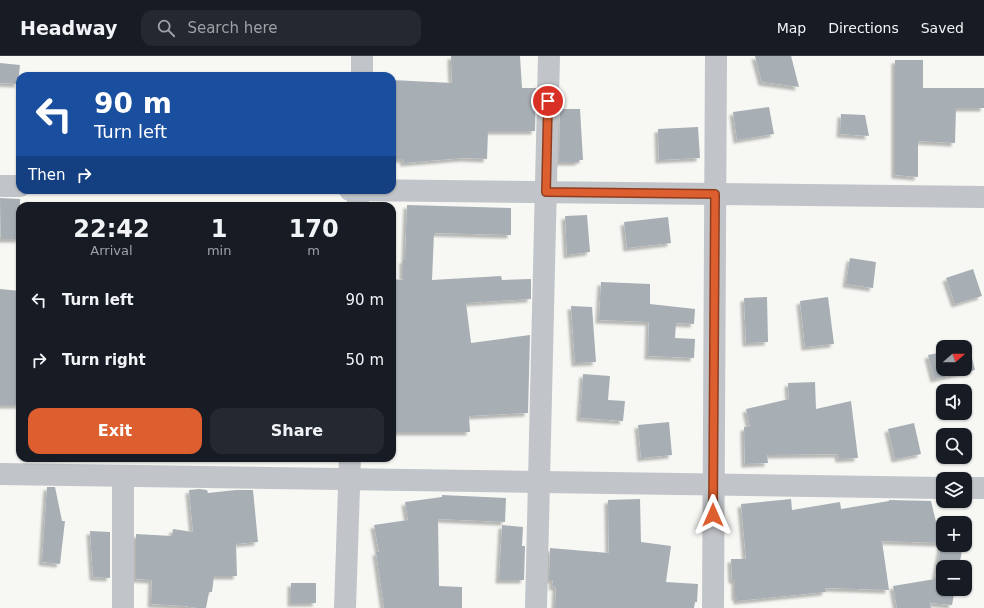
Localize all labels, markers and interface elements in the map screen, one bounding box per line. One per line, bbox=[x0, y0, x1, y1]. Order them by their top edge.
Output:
search box bbox=[141, 10, 421, 46]
text: Headway bbox=[20, 17, 117, 39]
icon: search bbox=[155, 17, 177, 39]
text: Search here bbox=[187, 19, 278, 37]
text: Map bbox=[777, 20, 806, 36]
text: Directions bbox=[828, 20, 899, 36]
text: Saved bbox=[921, 20, 964, 36]
pin bbox=[531, 84, 565, 118]
text: 90 m bbox=[94, 87, 172, 120]
icon: left bbox=[28, 88, 80, 140]
icon: arrive bbox=[537, 90, 559, 112]
text: Turn left bbox=[94, 121, 167, 142]
icon: right bbox=[73, 164, 95, 186]
text: Then bbox=[28, 166, 65, 184]
text: 22:42 bbox=[73, 215, 150, 243]
text: 1 bbox=[211, 215, 227, 243]
text: 170 bbox=[289, 215, 339, 243]
text: Arrival bbox=[90, 243, 133, 258]
text: min bbox=[207, 243, 231, 258]
text: m bbox=[307, 243, 320, 258]
icon: left bbox=[28, 289, 50, 311]
text: Turn left bbox=[62, 291, 134, 309]
text: 90 m bbox=[346, 291, 384, 309]
north arrow bbox=[936, 340, 972, 376]
map controls bbox=[936, 340, 972, 596]
icon: right bbox=[28, 349, 50, 371]
text: Turn right bbox=[62, 351, 146, 369]
text: 50 m bbox=[346, 351, 384, 369]
button: sound bbox=[936, 384, 972, 420]
button: Exit bbox=[28, 408, 202, 454]
button: Share bbox=[210, 408, 384, 454]
button: search bbox=[936, 428, 972, 464]
button: layers bbox=[936, 472, 972, 508]
position arrow bbox=[692, 494, 734, 536]
button: + bbox=[936, 516, 972, 552]
button: − bbox=[936, 560, 972, 596]

